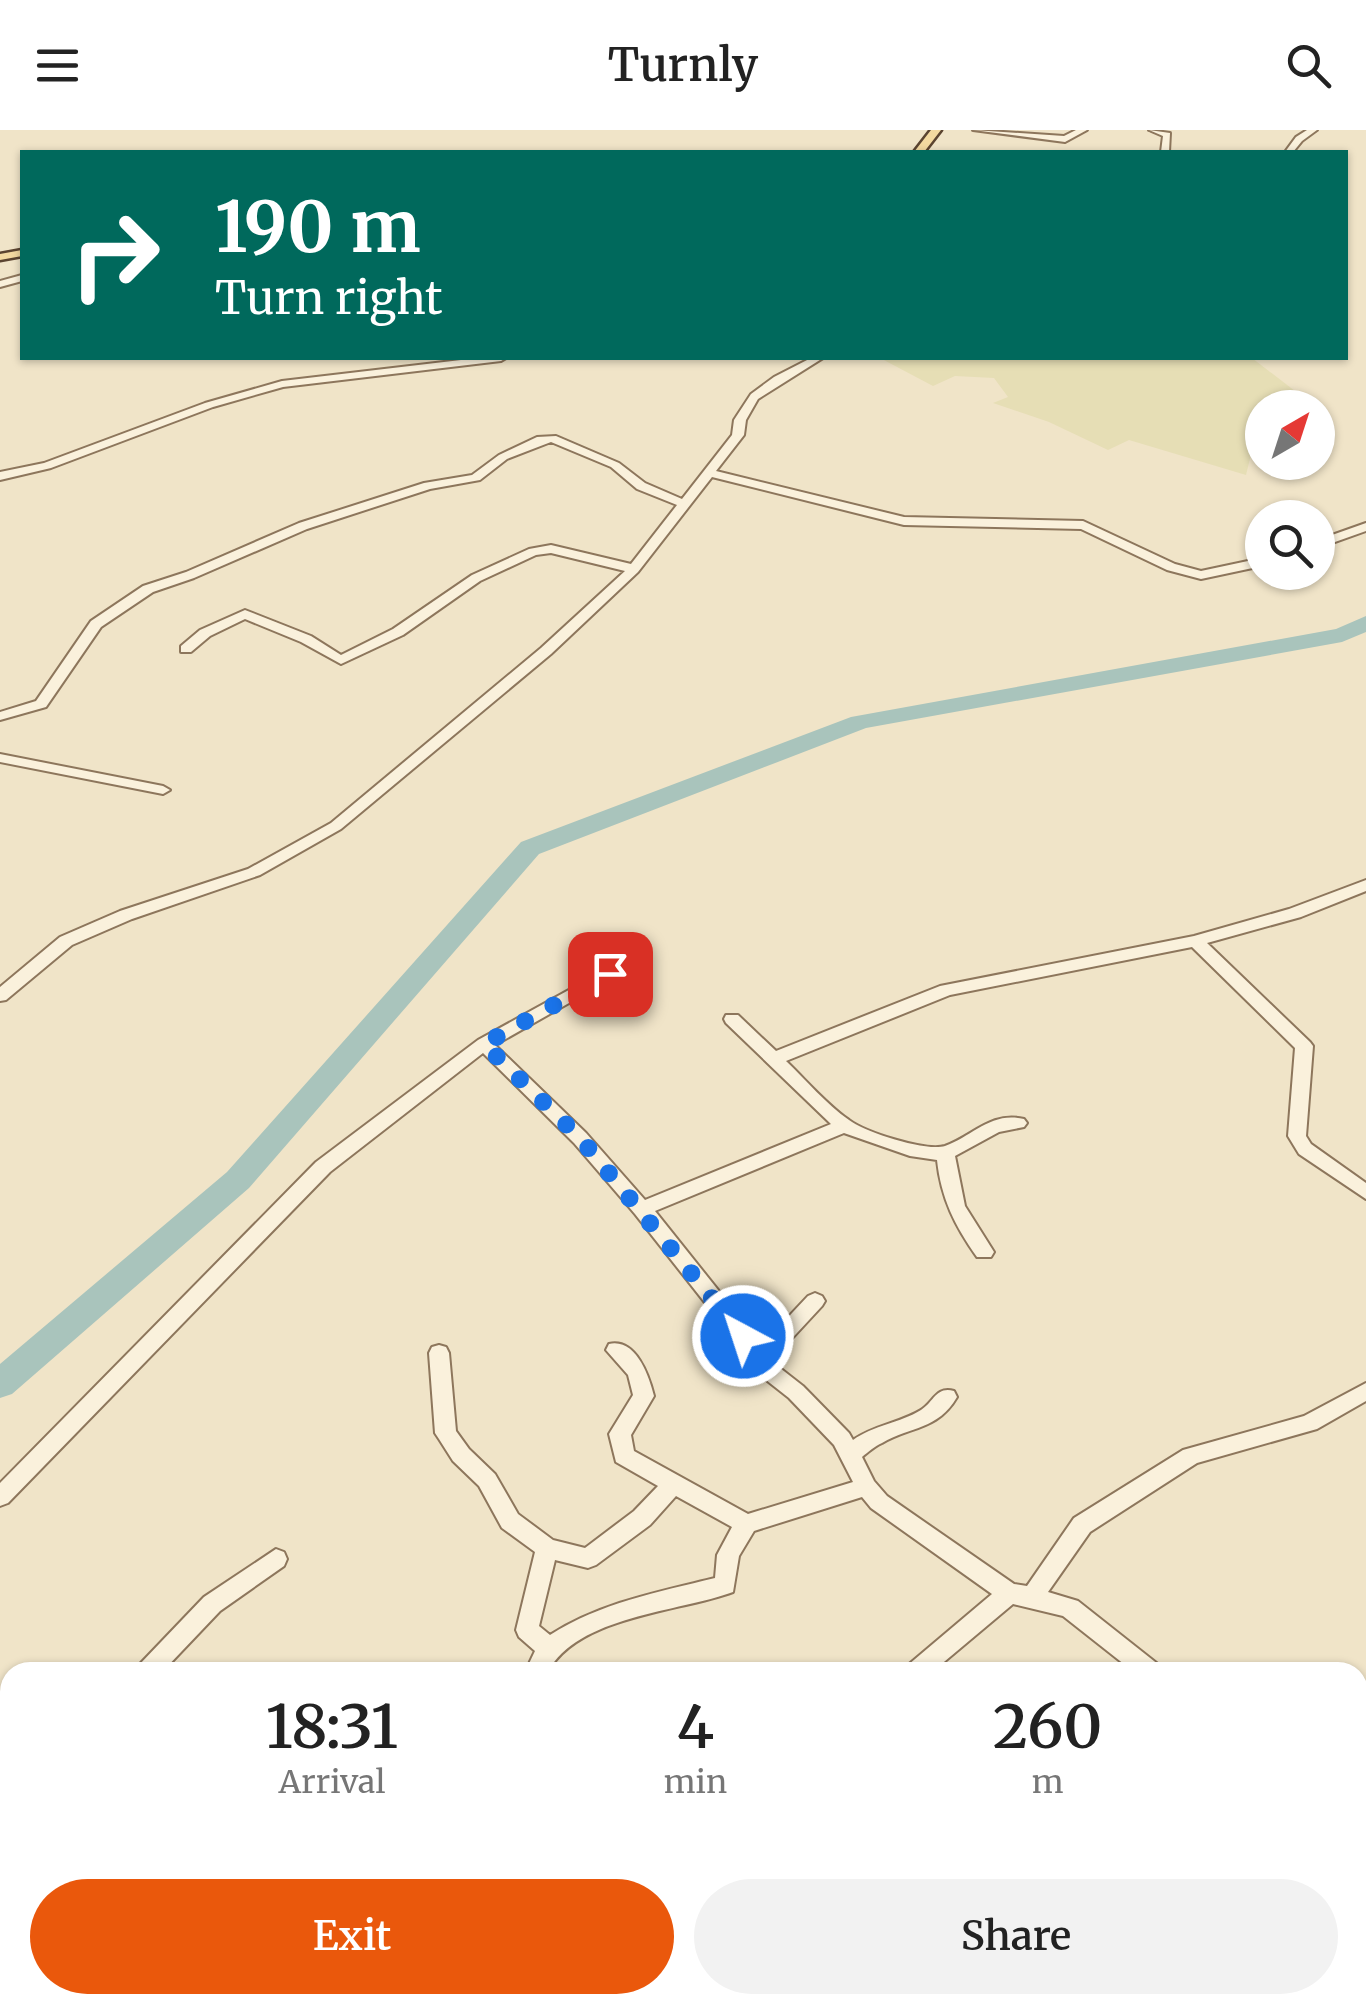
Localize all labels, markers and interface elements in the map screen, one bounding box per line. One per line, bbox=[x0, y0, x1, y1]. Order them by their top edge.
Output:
text: Turnly bbox=[608, 37, 758, 93]
icon: menu bbox=[30, 38, 85, 93]
icon: search bbox=[1281, 38, 1336, 93]
text: 190 m bbox=[215, 183, 421, 271]
icon: right bbox=[50, 190, 180, 320]
text: Turn right bbox=[215, 270, 443, 326]
north arrow bbox=[1245, 390, 1335, 480]
map controls bbox=[1245, 390, 1335, 590]
button: search bbox=[1245, 500, 1335, 590]
pin bbox=[568, 932, 653, 1017]
icon: arrive bbox=[583, 947, 638, 1002]
position arrow bbox=[691, 1284, 795, 1388]
text: 18:31 bbox=[266, 1689, 398, 1764]
text: 4 bbox=[677, 1689, 714, 1764]
text: 260 bbox=[993, 1689, 1102, 1764]
text: Arrival bbox=[278, 1762, 385, 1802]
text: min bbox=[664, 1762, 727, 1802]
text: m bbox=[1032, 1762, 1063, 1802]
button: Exit bbox=[30, 1879, 674, 1994]
button: Share bbox=[694, 1879, 1338, 1994]

